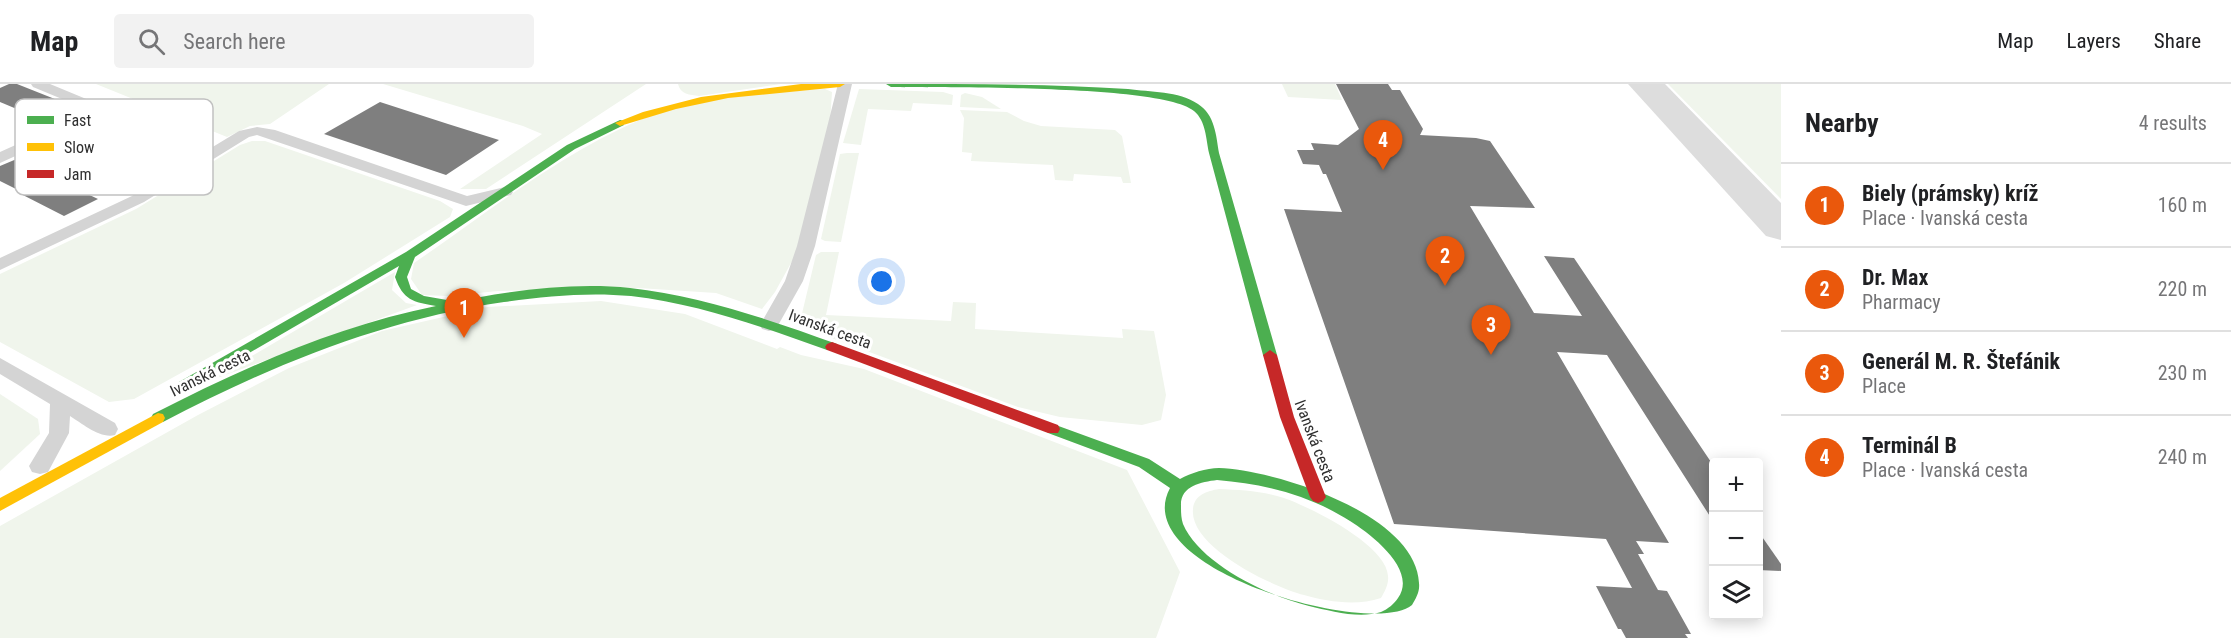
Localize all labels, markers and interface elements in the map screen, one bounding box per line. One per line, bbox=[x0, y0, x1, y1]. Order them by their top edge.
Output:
search box bbox=[114, 14, 534, 68]
text: Map bbox=[30, 25, 78, 58]
icon: search bbox=[135, 25, 168, 58]
text: Search here bbox=[183, 29, 286, 54]
text: Map bbox=[1997, 29, 2034, 53]
text: Layers bbox=[2067, 29, 2121, 53]
text: Share bbox=[2154, 29, 2201, 53]
legend bbox=[15, 99, 213, 195]
text: Nearby bbox=[1805, 108, 1879, 138]
text: Fast bbox=[64, 111, 91, 130]
text: 4 results bbox=[2139, 111, 2207, 135]
pin: 4 bbox=[1364, 120, 1402, 170]
text: Slow bbox=[64, 138, 94, 157]
text: Jam bbox=[64, 165, 91, 184]
text: Biely (prámsky) kríž bbox=[1862, 181, 2038, 206]
text: 1 bbox=[1819, 193, 1830, 217]
text: 160 m bbox=[2158, 193, 2207, 217]
text: Place · Ivanská cesta bbox=[1862, 206, 2028, 230]
pin: 2 bbox=[1426, 236, 1464, 286]
text: Dr. Max bbox=[1862, 265, 1928, 290]
your location bbox=[867, 267, 896, 296]
text: 2 bbox=[1819, 277, 1830, 301]
text: 220 m bbox=[2158, 277, 2207, 301]
pin: 1 bbox=[444, 288, 484, 338]
text: Pharmacy bbox=[1862, 290, 1941, 314]
street label: Ivanská cesta bbox=[786, 305, 874, 353]
pin: 3 bbox=[1472, 306, 1510, 355]
street label: Ivanská cesta bbox=[167, 345, 253, 401]
text: Generál M. R. Štefánik bbox=[1862, 349, 2060, 374]
text: 3 bbox=[1819, 361, 1830, 385]
text: 230 m bbox=[2158, 361, 2207, 385]
text: Place bbox=[1862, 374, 1906, 398]
street label: Ivanská cesta bbox=[1291, 397, 1339, 485]
text: Terminál B bbox=[1862, 433, 1957, 458]
text: 4 bbox=[1819, 445, 1830, 469]
text: 240 m bbox=[2158, 445, 2207, 469]
map controls bbox=[1709, 458, 1763, 620]
button: + bbox=[1709, 458, 1763, 512]
text: Place · Ivanská cesta bbox=[1862, 458, 2028, 482]
button: − bbox=[1709, 512, 1763, 566]
button: layers bbox=[1709, 566, 1763, 620]

